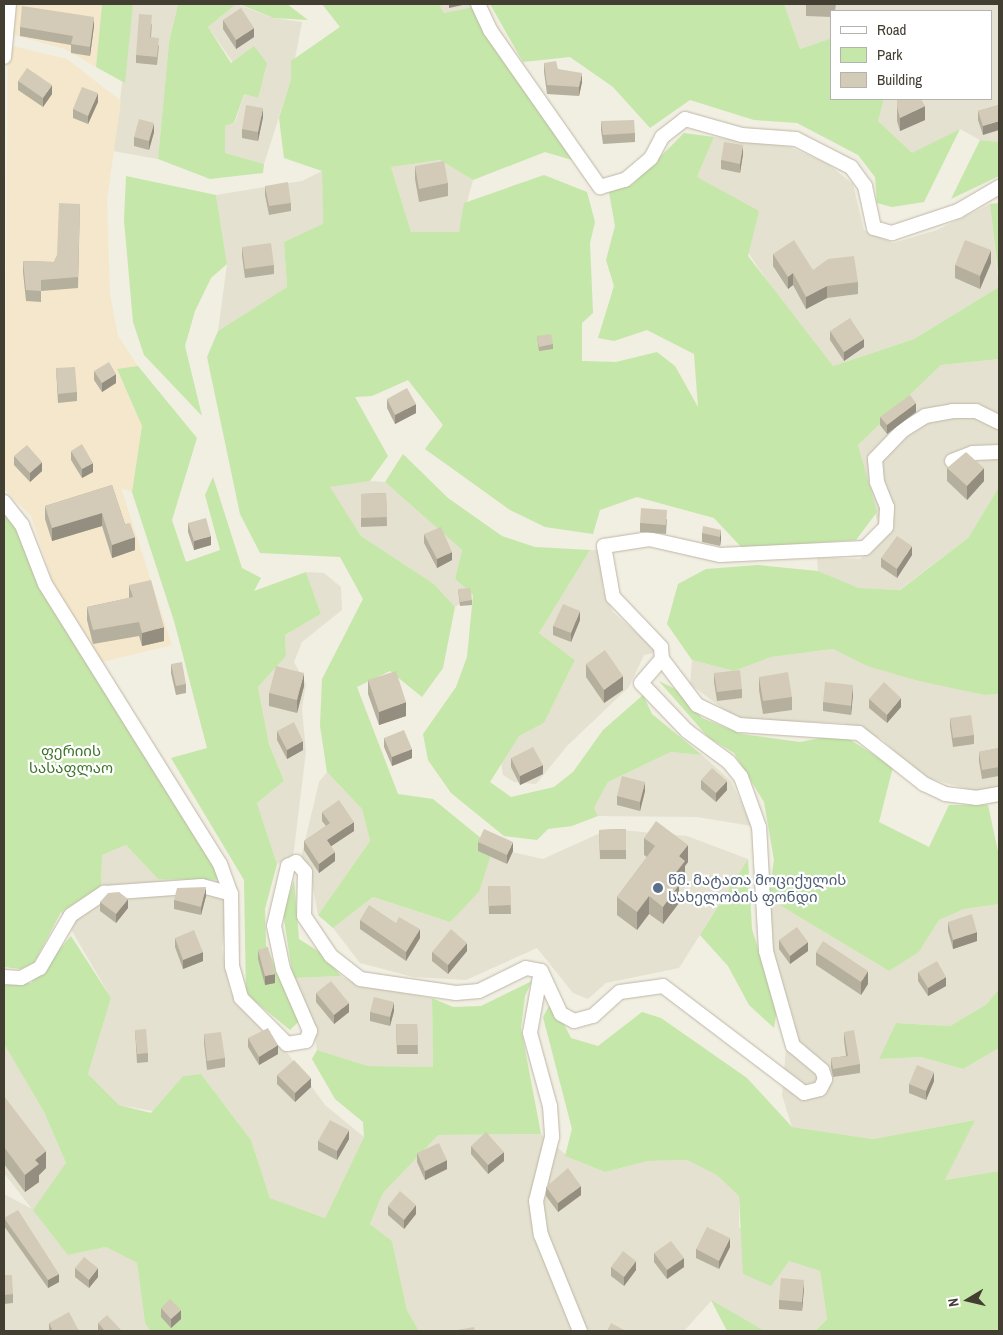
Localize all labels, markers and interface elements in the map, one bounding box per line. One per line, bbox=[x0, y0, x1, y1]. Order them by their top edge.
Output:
legend bbox=[830, 10, 993, 100]
text: Road bbox=[877, 19, 906, 40]
text: Park bbox=[877, 44, 902, 65]
text: Building bbox=[877, 69, 922, 90]
park label: ფერიის სასაფლაო bbox=[29, 741, 113, 776]
place label: წმ. მატათა მოციქულის სახელობის ფონდი bbox=[668, 870, 846, 905]
marker: წმ. მატათა მოციქულის სახელობის ფონდი bbox=[652, 882, 664, 894]
north arrow bbox=[943, 1275, 993, 1325]
text: N bbox=[944, 1297, 963, 1308]

